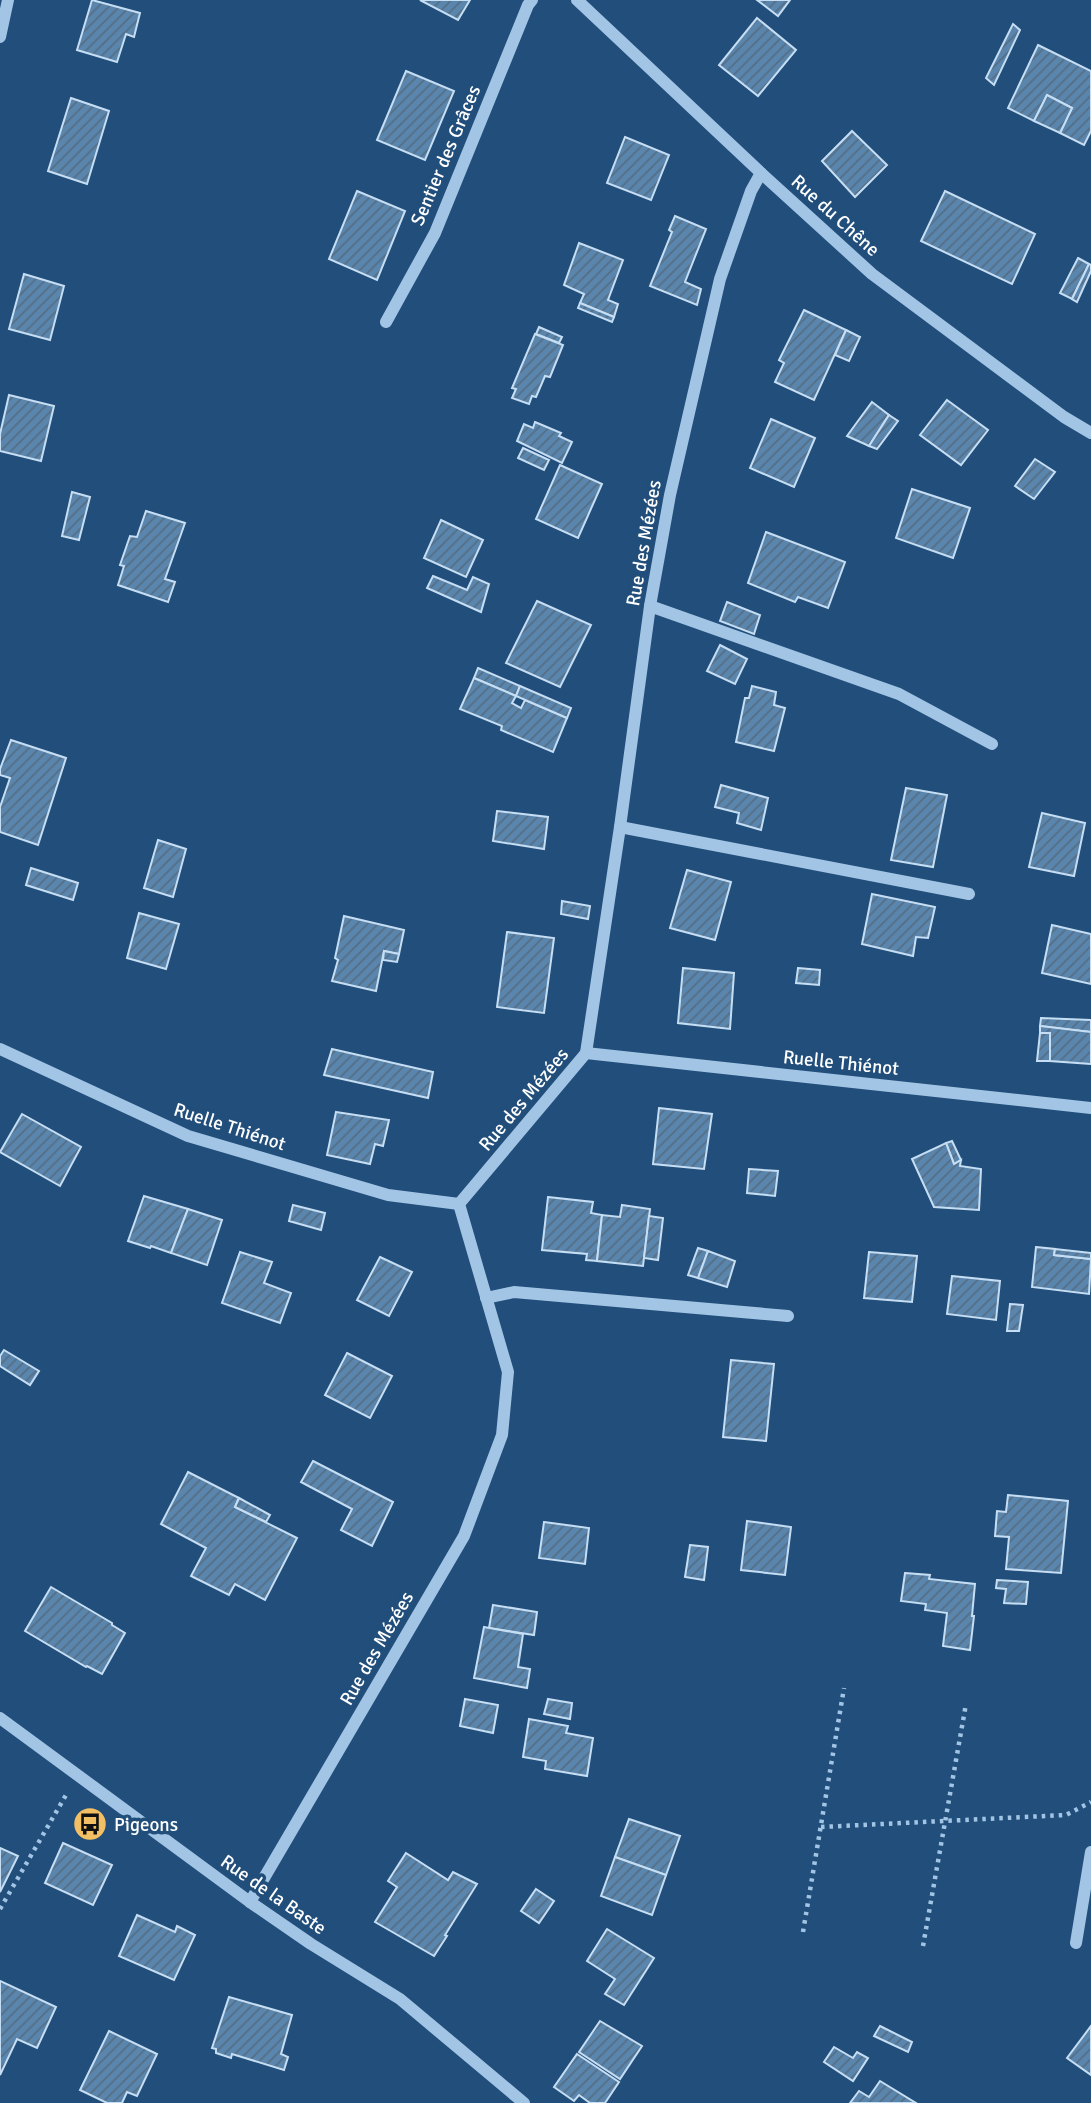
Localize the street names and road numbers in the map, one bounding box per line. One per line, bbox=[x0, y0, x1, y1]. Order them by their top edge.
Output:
street label: Sentier des Grâces bbox=[405, 81, 486, 229]
street label: Rue du Chêne bbox=[786, 170, 885, 262]
street label: Rue des Mézées bbox=[621, 478, 667, 608]
street label: Rue des Mézées bbox=[474, 1043, 574, 1156]
street label: Ruelle Thiénot bbox=[782, 1045, 900, 1081]
street label: Ruelle Thiénot bbox=[171, 1098, 289, 1156]
street label: Rue des Mézées bbox=[335, 1587, 419, 1710]
street label: Rue de la Baste bbox=[216, 1850, 331, 1940]

